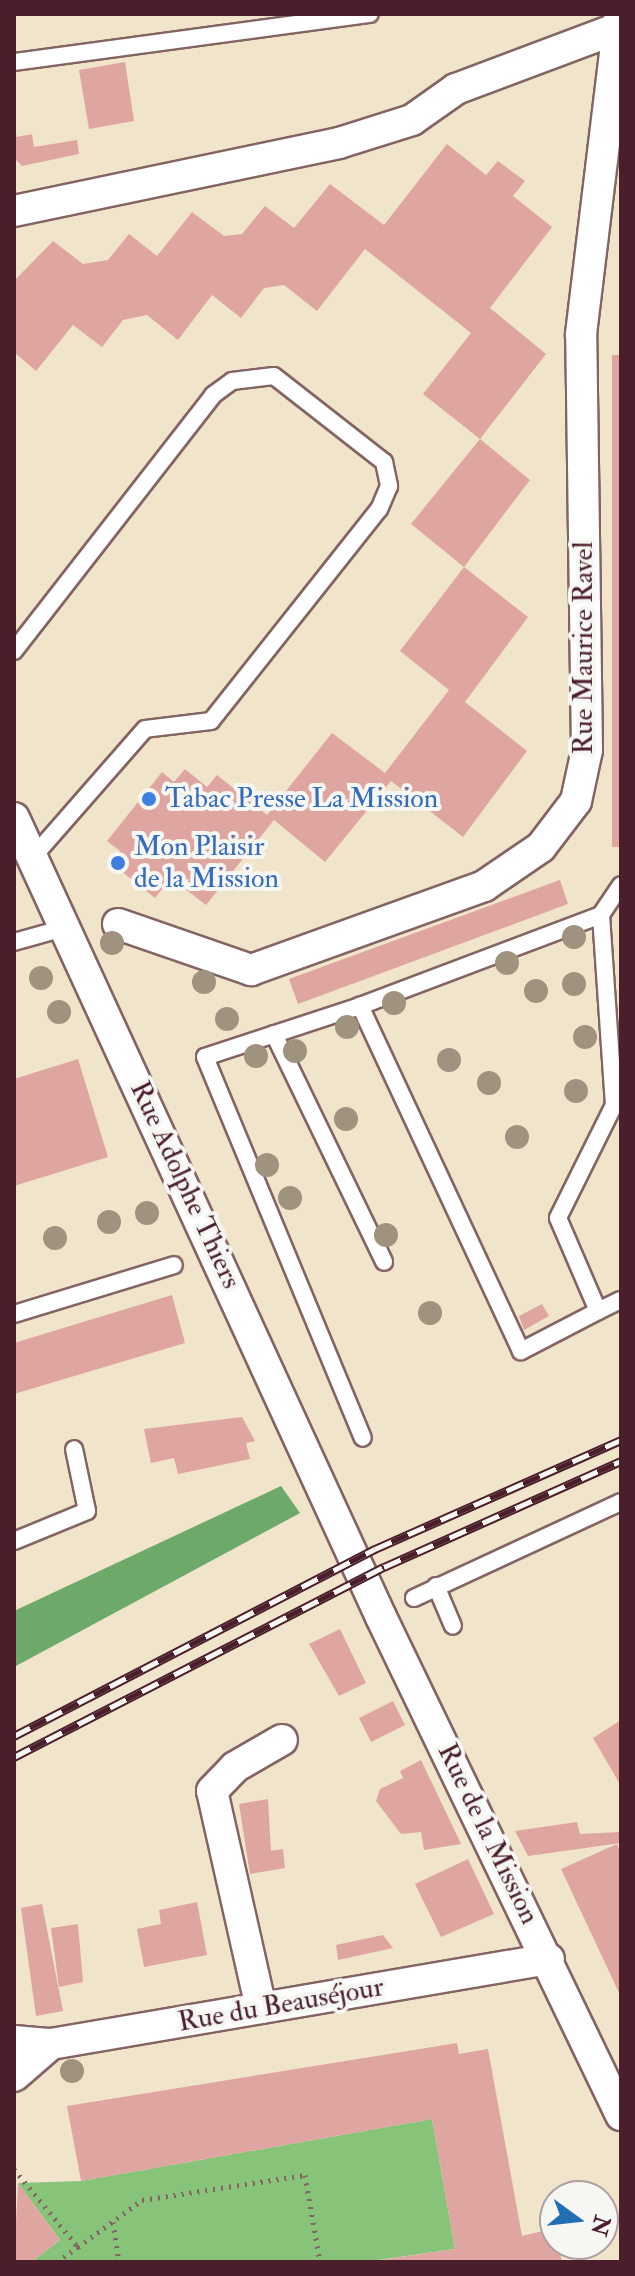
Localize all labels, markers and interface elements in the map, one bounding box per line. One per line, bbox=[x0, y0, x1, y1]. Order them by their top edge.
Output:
street label: Rue Maurice Ravel bbox=[567, 541, 601, 755]
place label: Tabac Presse La Mission bbox=[165, 782, 438, 816]
marker: Tabac Presse La Mission bbox=[140, 790, 158, 808]
place label: Mon Plaisir de la Mission bbox=[134, 830, 279, 896]
marker: Mon Plaisir de la Mission bbox=[109, 854, 127, 872]
street label: Rue Adolphe Thiers bbox=[122, 1076, 248, 1294]
street label: Rue de la Mission bbox=[430, 1738, 546, 1930]
street label: Rue du Beauséjour bbox=[176, 1970, 386, 2040]
north arrow bbox=[539, 2180, 619, 2260]
text: N bbox=[584, 2213, 616, 2239]

